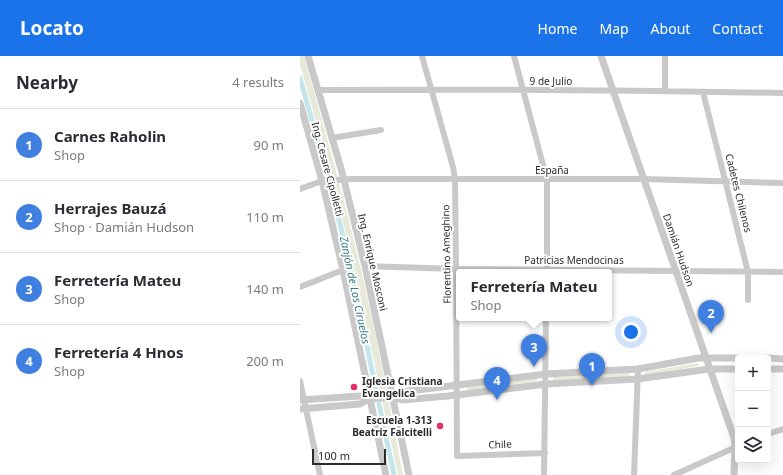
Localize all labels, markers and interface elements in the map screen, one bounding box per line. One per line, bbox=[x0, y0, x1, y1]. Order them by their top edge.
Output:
text: Locato bbox=[20, 15, 84, 41]
text: Home bbox=[538, 19, 577, 38]
text: Map bbox=[599, 19, 629, 38]
text: About bbox=[651, 19, 690, 38]
text: Contact bbox=[712, 19, 763, 38]
text: Nearby bbox=[16, 71, 78, 94]
text: 4 results bbox=[232, 73, 284, 91]
street label: 9 de Julio bbox=[530, 74, 572, 88]
street label: Ing. Cesare Cipolletti bbox=[309, 120, 347, 218]
text: Carnes Raholin bbox=[54, 126, 166, 146]
text: 1 bbox=[25, 136, 33, 154]
text: 90 m bbox=[254, 136, 284, 154]
text: Shop bbox=[54, 146, 85, 164]
street label: Cadetes Chilenos bbox=[722, 152, 756, 234]
street label: España bbox=[535, 163, 569, 177]
text: Herrajes Bauzá bbox=[54, 198, 166, 218]
street label: Florentino Ameghino bbox=[438, 204, 454, 304]
text: 2 bbox=[25, 208, 33, 226]
text: 110 m bbox=[246, 208, 284, 226]
street label: Ing. Enrique Mosconi bbox=[355, 212, 391, 312]
street label: Damián Hudson bbox=[660, 212, 698, 288]
text: Shop · Damián Hudson bbox=[54, 218, 194, 236]
water label: Zanjón de Los Ciruelos bbox=[337, 234, 374, 345]
street label: Patricias Mendocinas bbox=[524, 253, 624, 267]
popup bbox=[456, 269, 612, 321]
text: Ferretería Mateu bbox=[54, 270, 181, 290]
text: Ferretería Mateu bbox=[470, 276, 598, 296]
text: 3 bbox=[25, 280, 33, 298]
text: 140 m bbox=[246, 280, 284, 298]
text: Shop bbox=[54, 290, 85, 308]
text: Shop bbox=[470, 296, 501, 314]
pin: 2 bbox=[698, 300, 724, 333]
your location bbox=[621, 322, 641, 342]
pin: 3 bbox=[521, 334, 547, 367]
text: Ferretería 4 Hnos bbox=[54, 342, 183, 362]
text: 4 bbox=[25, 352, 33, 370]
text: 200 m bbox=[246, 352, 284, 370]
pin: 1 bbox=[579, 353, 605, 386]
map controls bbox=[735, 355, 771, 463]
button: + bbox=[735, 355, 771, 391]
text: Shop bbox=[54, 362, 85, 380]
pin: 4 bbox=[484, 367, 510, 400]
place label: Iglesia Cristiana Evangelica bbox=[362, 374, 442, 400]
marker: Iglesia Cristiana Evangelica bbox=[349, 382, 359, 392]
button: − bbox=[735, 391, 771, 427]
place label: Escuela 1-313 Beatriz Falcitelli bbox=[352, 413, 432, 439]
marker: Escuela 1-313 Beatriz Falcitelli bbox=[435, 421, 445, 431]
button: layers bbox=[735, 427, 771, 463]
street label: Chile bbox=[488, 437, 512, 451]
scale bar bbox=[312, 447, 386, 466]
text: 100 m bbox=[318, 448, 350, 463]

